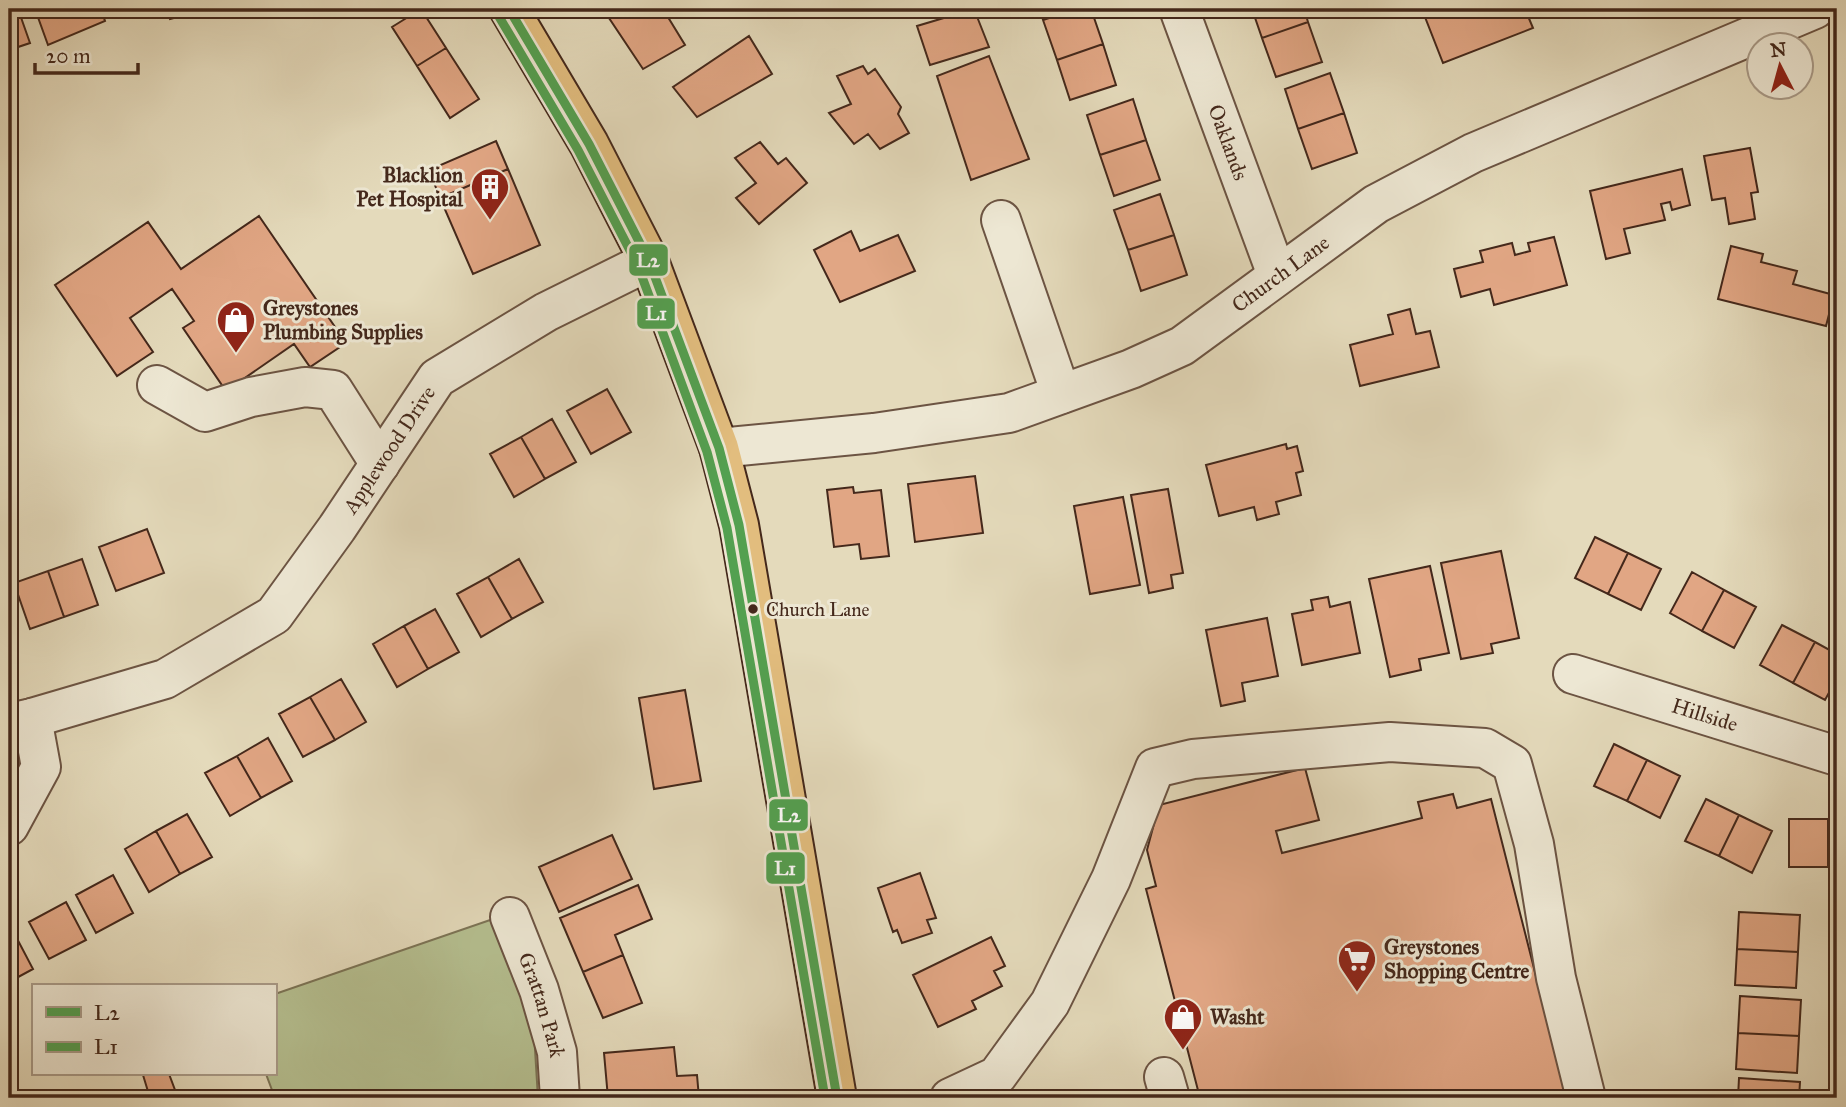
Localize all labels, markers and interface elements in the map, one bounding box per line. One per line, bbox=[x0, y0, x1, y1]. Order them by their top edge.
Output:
scale bar bbox=[35, 32, 138, 76]
north arrow bbox=[1744, 32, 1814, 102]
text: N bbox=[1769, 37, 1787, 62]
text: 20 m bbox=[46, 43, 91, 69]
street label: Oaklands bbox=[1202, 101, 1254, 184]
place label: Blacklion Pet Hospital bbox=[356, 162, 464, 212]
building icon: Blacklion Pet Hospital bbox=[469, 166, 511, 221]
street label: Church Lane bbox=[1227, 229, 1335, 318]
line badge: L2 bbox=[628, 243, 669, 277]
text: L2 bbox=[636, 249, 660, 272]
place label: Greystones Plumbing Supplies bbox=[263, 295, 423, 345]
line badge: L1 bbox=[636, 297, 676, 330]
shop icon: Greystones Plumbing Supplies bbox=[215, 299, 257, 354]
text: L1 bbox=[645, 302, 667, 325]
street label: Applewood Drive bbox=[337, 381, 441, 519]
place label: Church Lane bbox=[766, 598, 870, 621]
marker: Church Lane bbox=[746, 602, 760, 616]
street label: Hillside bbox=[1668, 692, 1741, 738]
line badge: L2 bbox=[768, 798, 809, 832]
text: L2 bbox=[777, 804, 801, 827]
line badge: L1 bbox=[765, 851, 806, 885]
text: L1 bbox=[774, 857, 796, 880]
place label: Greystones Shopping Centre bbox=[1384, 934, 1529, 984]
supermarket icon: Greystones Shopping Centre bbox=[1336, 938, 1378, 993]
street label: Grattan Park bbox=[512, 949, 570, 1059]
legend bbox=[32, 984, 276, 1076]
shop icon: Washt bbox=[1162, 996, 1204, 1051]
text: L2 bbox=[94, 1000, 121, 1026]
place label: Washt bbox=[1210, 1004, 1265, 1030]
text: L1 bbox=[94, 1034, 118, 1060]

